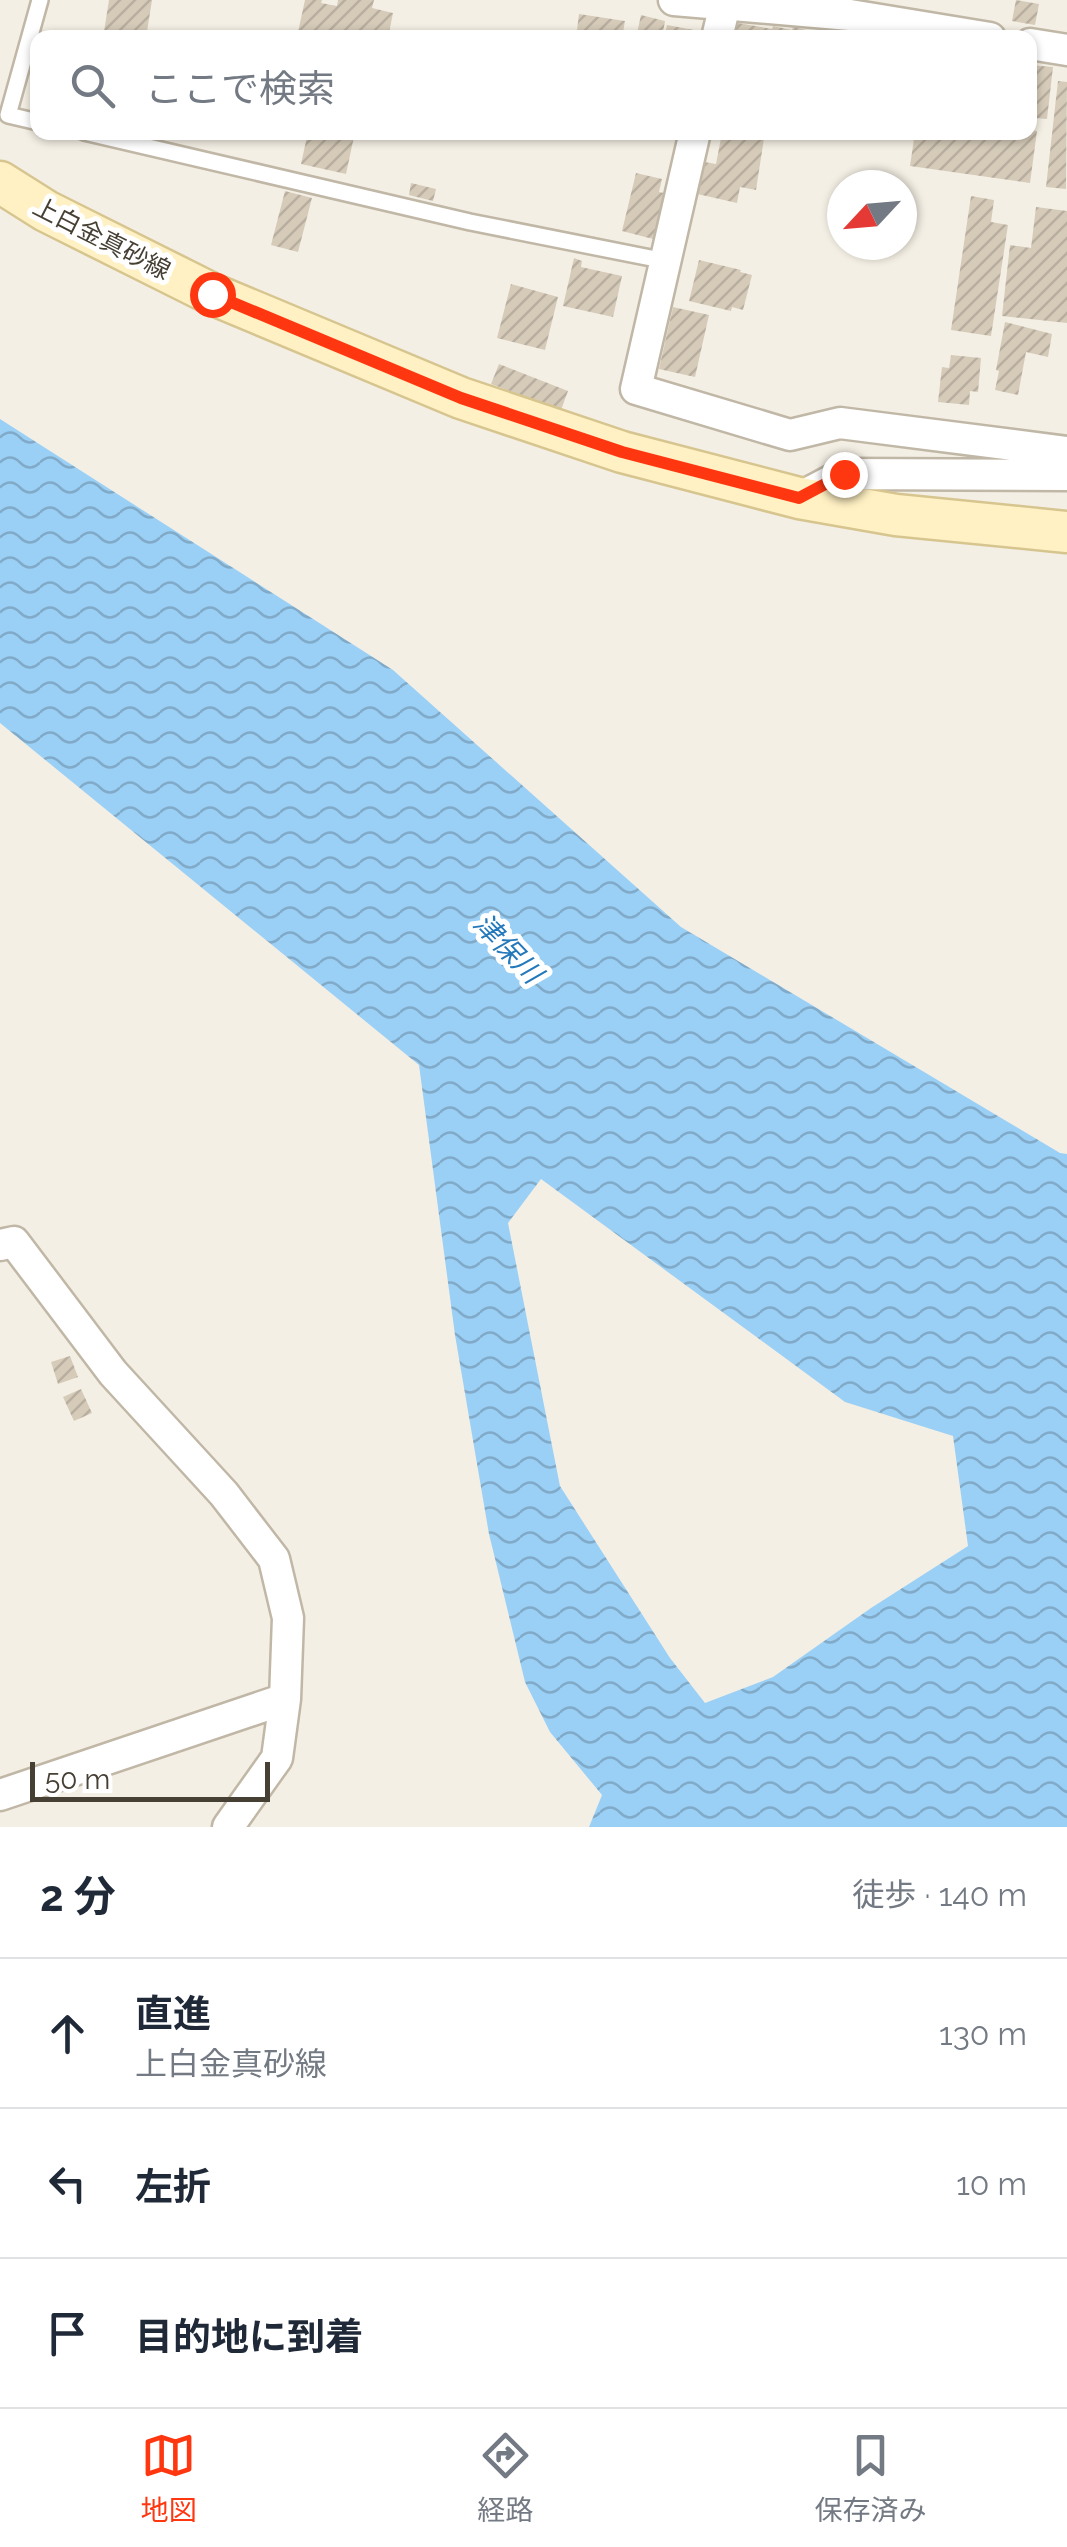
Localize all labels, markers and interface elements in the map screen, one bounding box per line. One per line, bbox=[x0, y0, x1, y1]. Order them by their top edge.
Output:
search box bbox=[30, 30, 1037, 140]
icon: search bbox=[65, 58, 120, 113]
text: ここで検索 bbox=[145, 66, 335, 111]
north arrow bbox=[827, 170, 917, 260]
street label: 上白金真砂線 bbox=[28, 191, 176, 285]
route start bbox=[190, 272, 236, 318]
route end bbox=[822, 452, 868, 498]
water label: 津保川 bbox=[467, 907, 551, 992]
scale bar bbox=[30, 1757, 270, 1802]
text: 50 m bbox=[45, 1763, 110, 1796]
text: 2 分 bbox=[40, 1872, 116, 1921]
text: 徒歩 · 140 m bbox=[852, 1876, 1027, 1913]
text: 直進 bbox=[135, 1991, 211, 2036]
icon: ahead bbox=[40, 2006, 95, 2061]
text: 130 m bbox=[939, 2015, 1027, 2052]
text: 上白金真砂線 bbox=[135, 2045, 327, 2082]
icon: left bbox=[40, 2156, 95, 2211]
text: 左折 bbox=[135, 2164, 211, 2209]
text: 10 m bbox=[956, 2165, 1027, 2202]
icon: arrive bbox=[40, 2306, 95, 2361]
text: 目的地に到着 bbox=[135, 2314, 363, 2359]
tab: 地図 bbox=[140, 2428, 197, 2528]
tab: 経路 bbox=[477, 2428, 534, 2528]
tab: 保存済み bbox=[814, 2428, 927, 2528]

